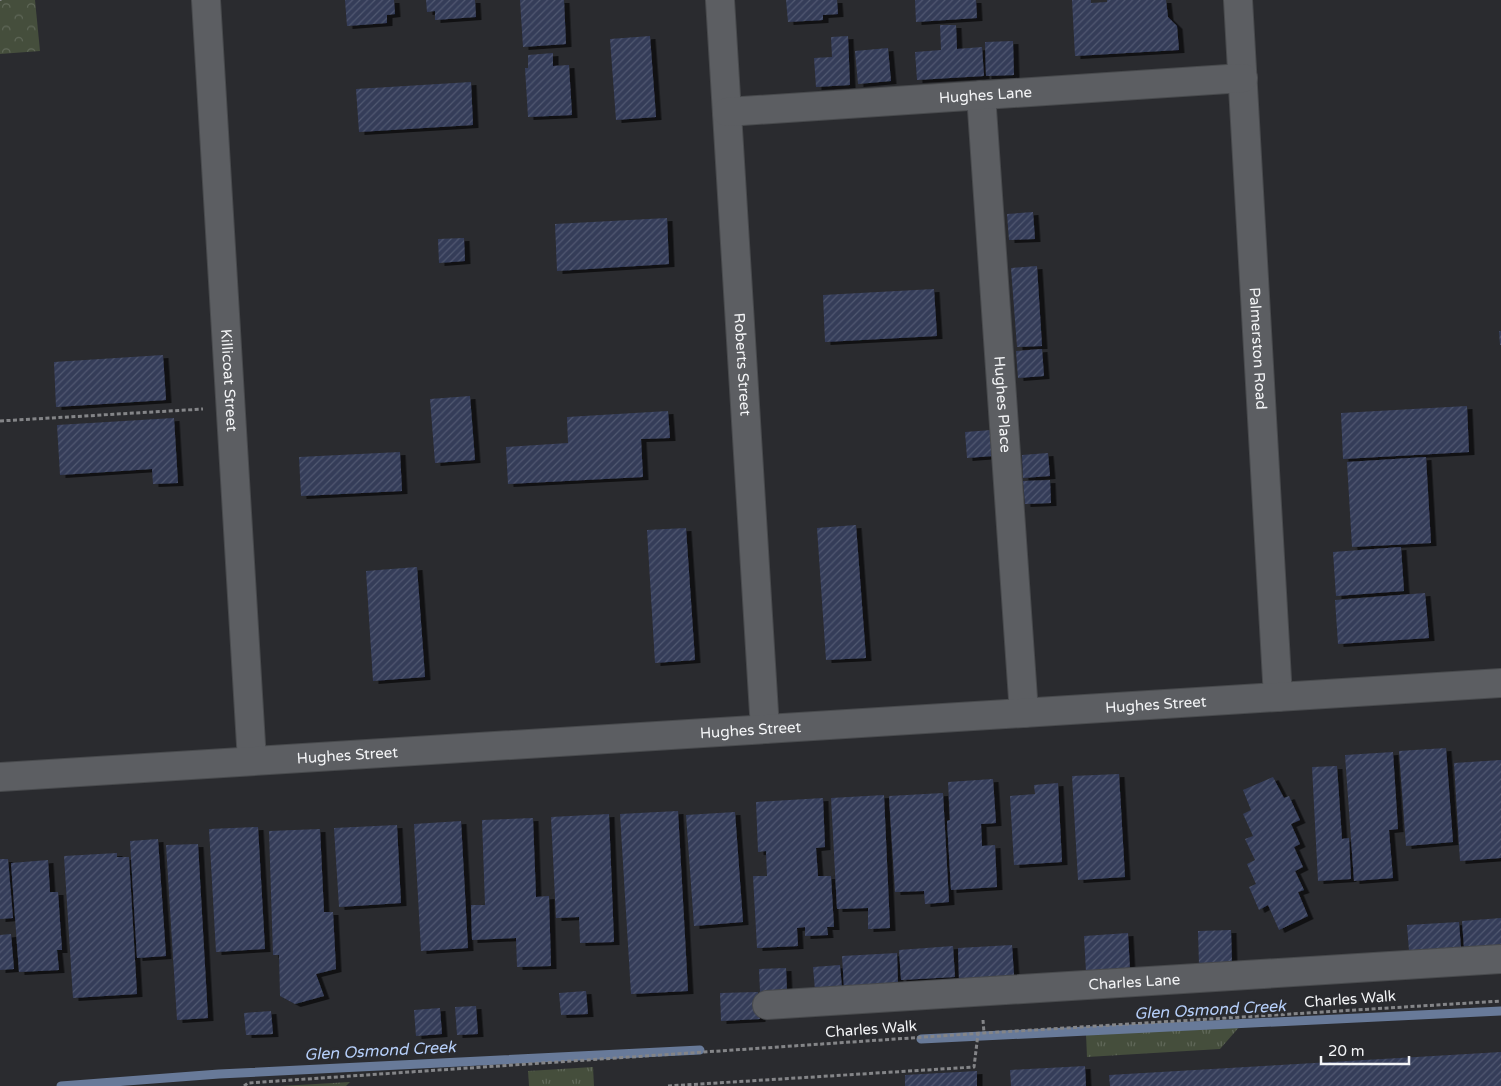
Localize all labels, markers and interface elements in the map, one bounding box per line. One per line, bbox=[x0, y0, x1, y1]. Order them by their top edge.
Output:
street label: Hughes Lane bbox=[938, 83, 1033, 107]
street label: Palmerston Road bbox=[1245, 287, 1270, 410]
street label: Roberts Street bbox=[730, 312, 755, 417]
street label: Killicoat Street bbox=[217, 328, 241, 432]
street label: Hughes Place bbox=[990, 355, 1015, 453]
street label: Hughes Street bbox=[1105, 692, 1207, 717]
street label: Hughes Street bbox=[699, 718, 802, 742]
street label: Hughes Street bbox=[296, 743, 399, 767]
street label: Charles Lane bbox=[1088, 970, 1181, 994]
street label: Charles Walk bbox=[1303, 987, 1397, 1011]
water label: Glen Osmond Creek bbox=[1134, 996, 1288, 1024]
street label: Charles Walk bbox=[824, 1017, 918, 1041]
scale bar bbox=[1321, 1034, 1408, 1066]
water label: Glen Osmond Creek bbox=[304, 1037, 458, 1065]
text: 20 m bbox=[1328, 1042, 1365, 1060]

